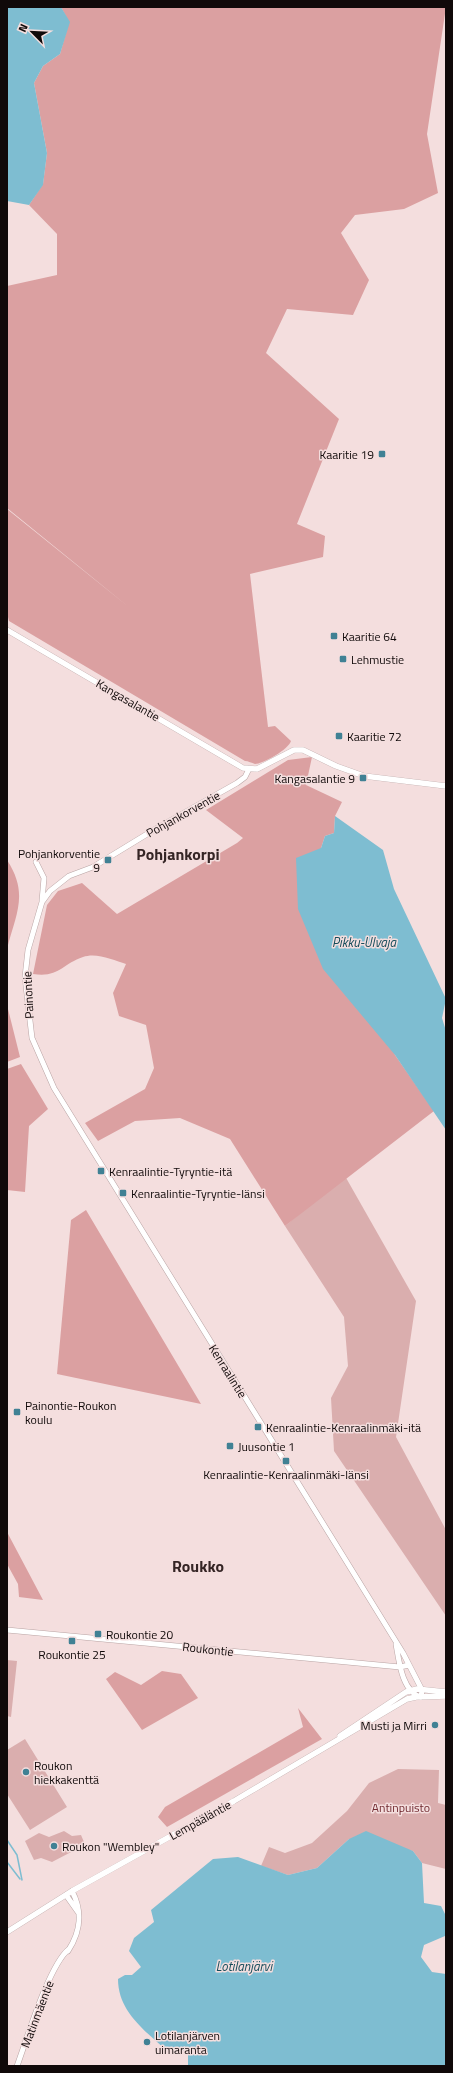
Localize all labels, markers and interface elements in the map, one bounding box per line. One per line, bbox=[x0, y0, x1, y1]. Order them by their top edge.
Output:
north arrow bbox=[12, 12, 52, 52]
text: N bbox=[14, 21, 32, 35]
place label: Kaaritie 19 bbox=[319, 445, 374, 464]
marker: Kaaritie 19 bbox=[377, 449, 387, 459]
place label: Kaaritie 64 bbox=[342, 627, 397, 646]
marker: Kaaritie 64 bbox=[329, 631, 339, 641]
place label: Lehmustie bbox=[351, 650, 404, 669]
marker: Lehmustie bbox=[338, 654, 348, 664]
street label: Kangasalantie bbox=[92, 674, 164, 726]
place label: Kaaritie 72 bbox=[347, 727, 402, 746]
marker: Kaaritie 72 bbox=[334, 731, 344, 741]
place label: Kangasalantie 9 bbox=[274, 769, 355, 788]
marker: Kangasalantie 9 bbox=[358, 773, 368, 783]
street label: Pohjankorventie bbox=[143, 786, 223, 842]
district label: Pohjankorpi bbox=[136, 842, 220, 866]
place label: Pohjankorventie 9 bbox=[18, 844, 100, 877]
marker: Pohjankorventie 9 bbox=[103, 855, 113, 865]
water label: Pikku-Ulvaja bbox=[332, 932, 398, 952]
street label: Painontie bbox=[17, 971, 39, 1019]
place label: Kenraalintie-Tyryntie-itä bbox=[109, 1162, 232, 1181]
marker: Kenraalintie-Tyryntie-itä bbox=[96, 1166, 106, 1176]
place label: Kenraalintie-Tyryntie-länsi bbox=[131, 1184, 265, 1203]
marker: Kenraalintie-Tyryntie-länsi bbox=[118, 1188, 128, 1198]
street label: Kenraalintie bbox=[204, 1341, 252, 1401]
place label: Painontie-Roukon koulu bbox=[25, 1396, 116, 1429]
marker: Painontie-Roukon koulu bbox=[12, 1407, 22, 1417]
place label: Kenraalintie-Kenraalinmäki-itä bbox=[266, 1418, 421, 1437]
marker: Kenraalintie-Kenraalinmäki-itä bbox=[253, 1422, 263, 1432]
place label: Juusontie 1 bbox=[238, 1437, 295, 1456]
marker: Juusontie 1 bbox=[225, 1441, 235, 1451]
marker: Kenraalintie-Kenraalinmäki-länsi bbox=[281, 1456, 291, 1466]
place label: Kenraalintie-Kenraalinmäki-länsi bbox=[203, 1465, 369, 1484]
district label: Roukko bbox=[172, 1554, 224, 1578]
place label: Roukontie 20 bbox=[106, 1625, 174, 1644]
marker: Roukontie 20 bbox=[93, 1629, 103, 1639]
marker: Roukontie 25 bbox=[67, 1636, 77, 1646]
street label: Roukontie bbox=[182, 1637, 234, 1661]
place label: Roukontie 25 bbox=[38, 1645, 106, 1664]
place label: Musti ja Mirri bbox=[361, 1716, 427, 1735]
marker: Musti ja Mirri bbox=[430, 1720, 440, 1730]
place label: Roukon hiekkakenttä bbox=[34, 1756, 99, 1789]
marker: Roukon hiekkakenttä bbox=[21, 1767, 31, 1777]
street label: Lempääläntie bbox=[166, 1795, 234, 1845]
park label: Antinpuisto bbox=[372, 1798, 430, 1817]
place label: Roukon "Wembley" bbox=[62, 1837, 159, 1856]
marker: Roukon "Wembley" bbox=[49, 1841, 59, 1851]
water label: Lotilanjärvi bbox=[216, 1956, 273, 1976]
street label: Matinmäentie bbox=[15, 1978, 59, 2050]
place label: Lotilanjärven uimaranta bbox=[155, 2026, 220, 2059]
marker: Lotilanjärven uimaranta bbox=[142, 2037, 152, 2047]

